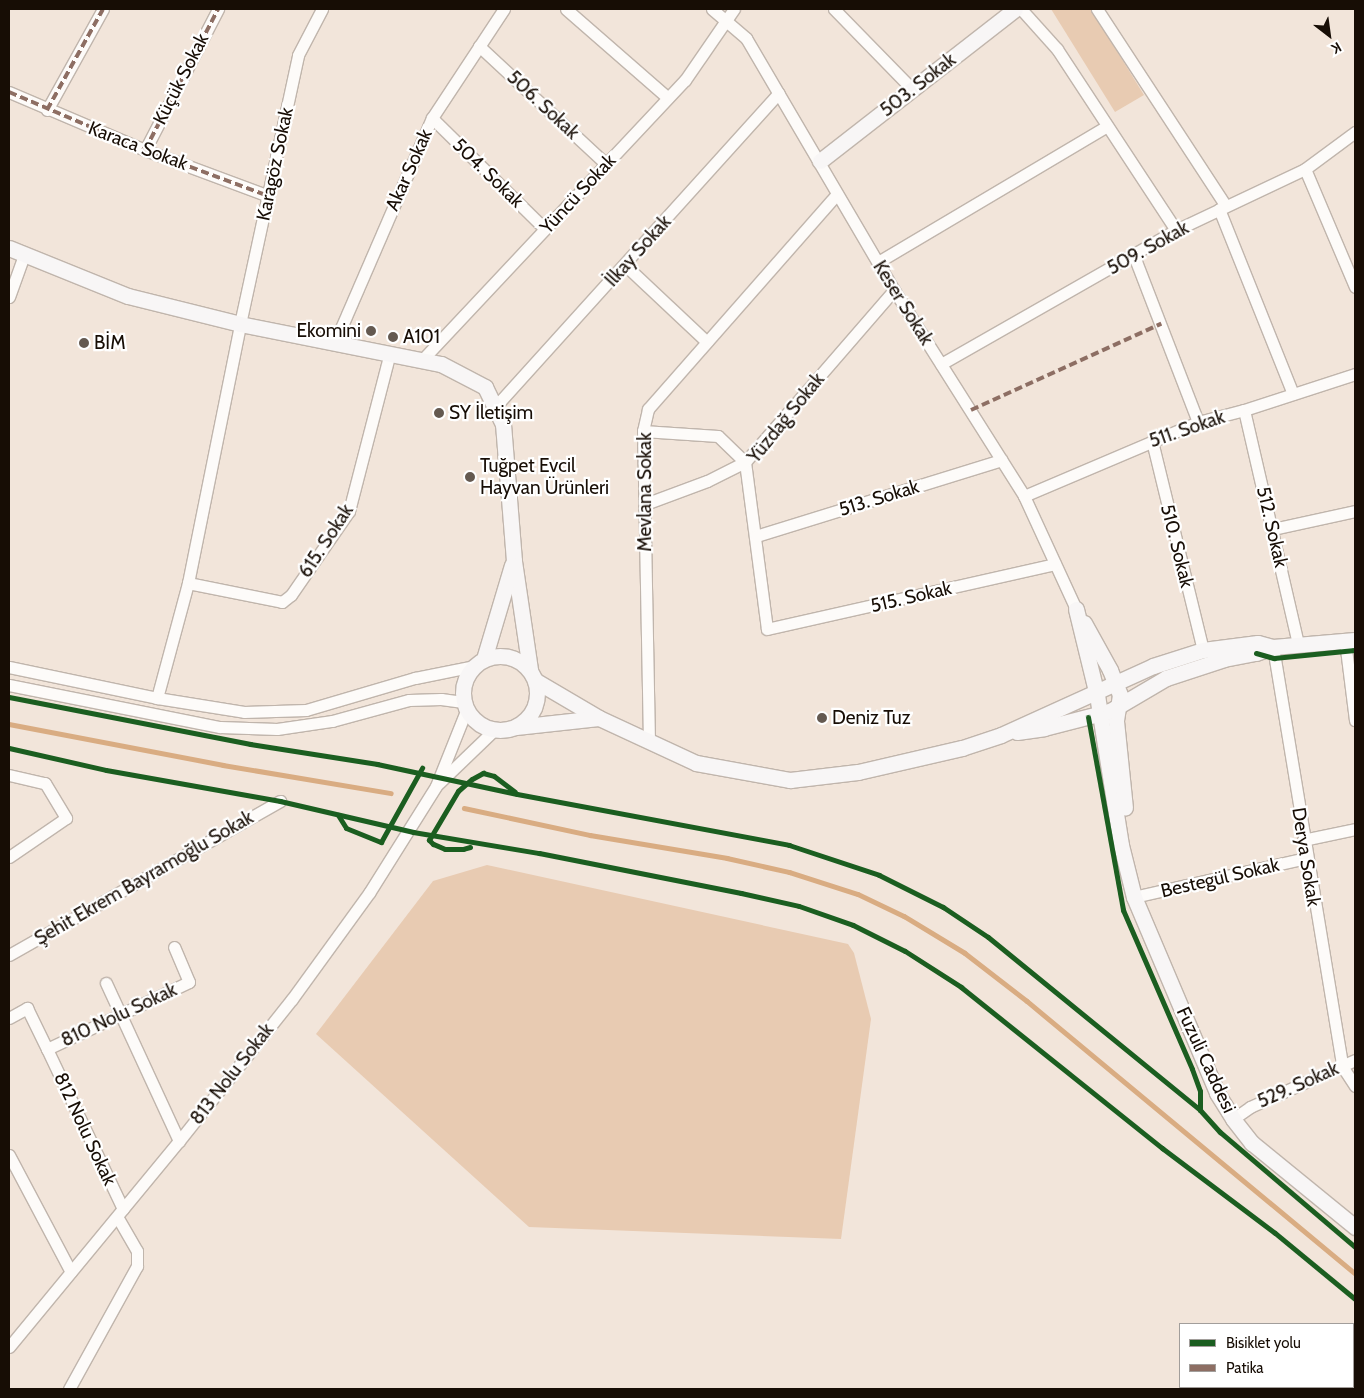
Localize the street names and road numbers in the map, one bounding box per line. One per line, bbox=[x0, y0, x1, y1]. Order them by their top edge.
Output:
street label: Küçük Sokak bbox=[148, 30, 214, 128]
street label: 503. Sokak bbox=[876, 48, 960, 122]
street label: 506. Sokak bbox=[502, 66, 584, 144]
street label: Karagöz Sokak bbox=[252, 105, 298, 223]
street label: Karaca Sokak bbox=[85, 117, 191, 175]
street label: Akar Sokak bbox=[381, 126, 437, 214]
street label: 504. Sokak bbox=[448, 134, 528, 212]
street label: Yüncü Sokak bbox=[535, 149, 621, 239]
street label: İlkay Sokak bbox=[600, 211, 676, 291]
street label: 509. Sokak bbox=[1103, 216, 1193, 280]
street label: Keser Sokak bbox=[868, 257, 938, 349]
street label: Yüzdağ Sokak bbox=[743, 368, 829, 468]
street label: 511. Sokak bbox=[1146, 405, 1228, 453]
street label: Mevlana Sokak bbox=[634, 432, 656, 552]
street label: 513. Sokak bbox=[836, 475, 922, 521]
street label: 512. Sokak bbox=[1252, 484, 1292, 570]
street label: 615. Sokak bbox=[294, 500, 358, 582]
street label: 510. Sokak bbox=[1156, 502, 1198, 590]
street label: 515. Sokak bbox=[868, 577, 954, 617]
street label: Şehit Ekrem Bayramoğlu Sokak bbox=[31, 806, 257, 950]
street label: Derya Sokak bbox=[1287, 806, 1325, 908]
street label: Bestegül Sokak bbox=[1159, 853, 1281, 903]
street label: 810 Nolu Sokak bbox=[57, 978, 181, 1052]
street label: Fuzuli Caddesi bbox=[1171, 1003, 1241, 1117]
street label: 813 Nolu Sokak bbox=[185, 1019, 279, 1129]
street label: 529. Sokak bbox=[1254, 1057, 1342, 1113]
street label: 812 Nolu Sokak bbox=[49, 1069, 121, 1189]

